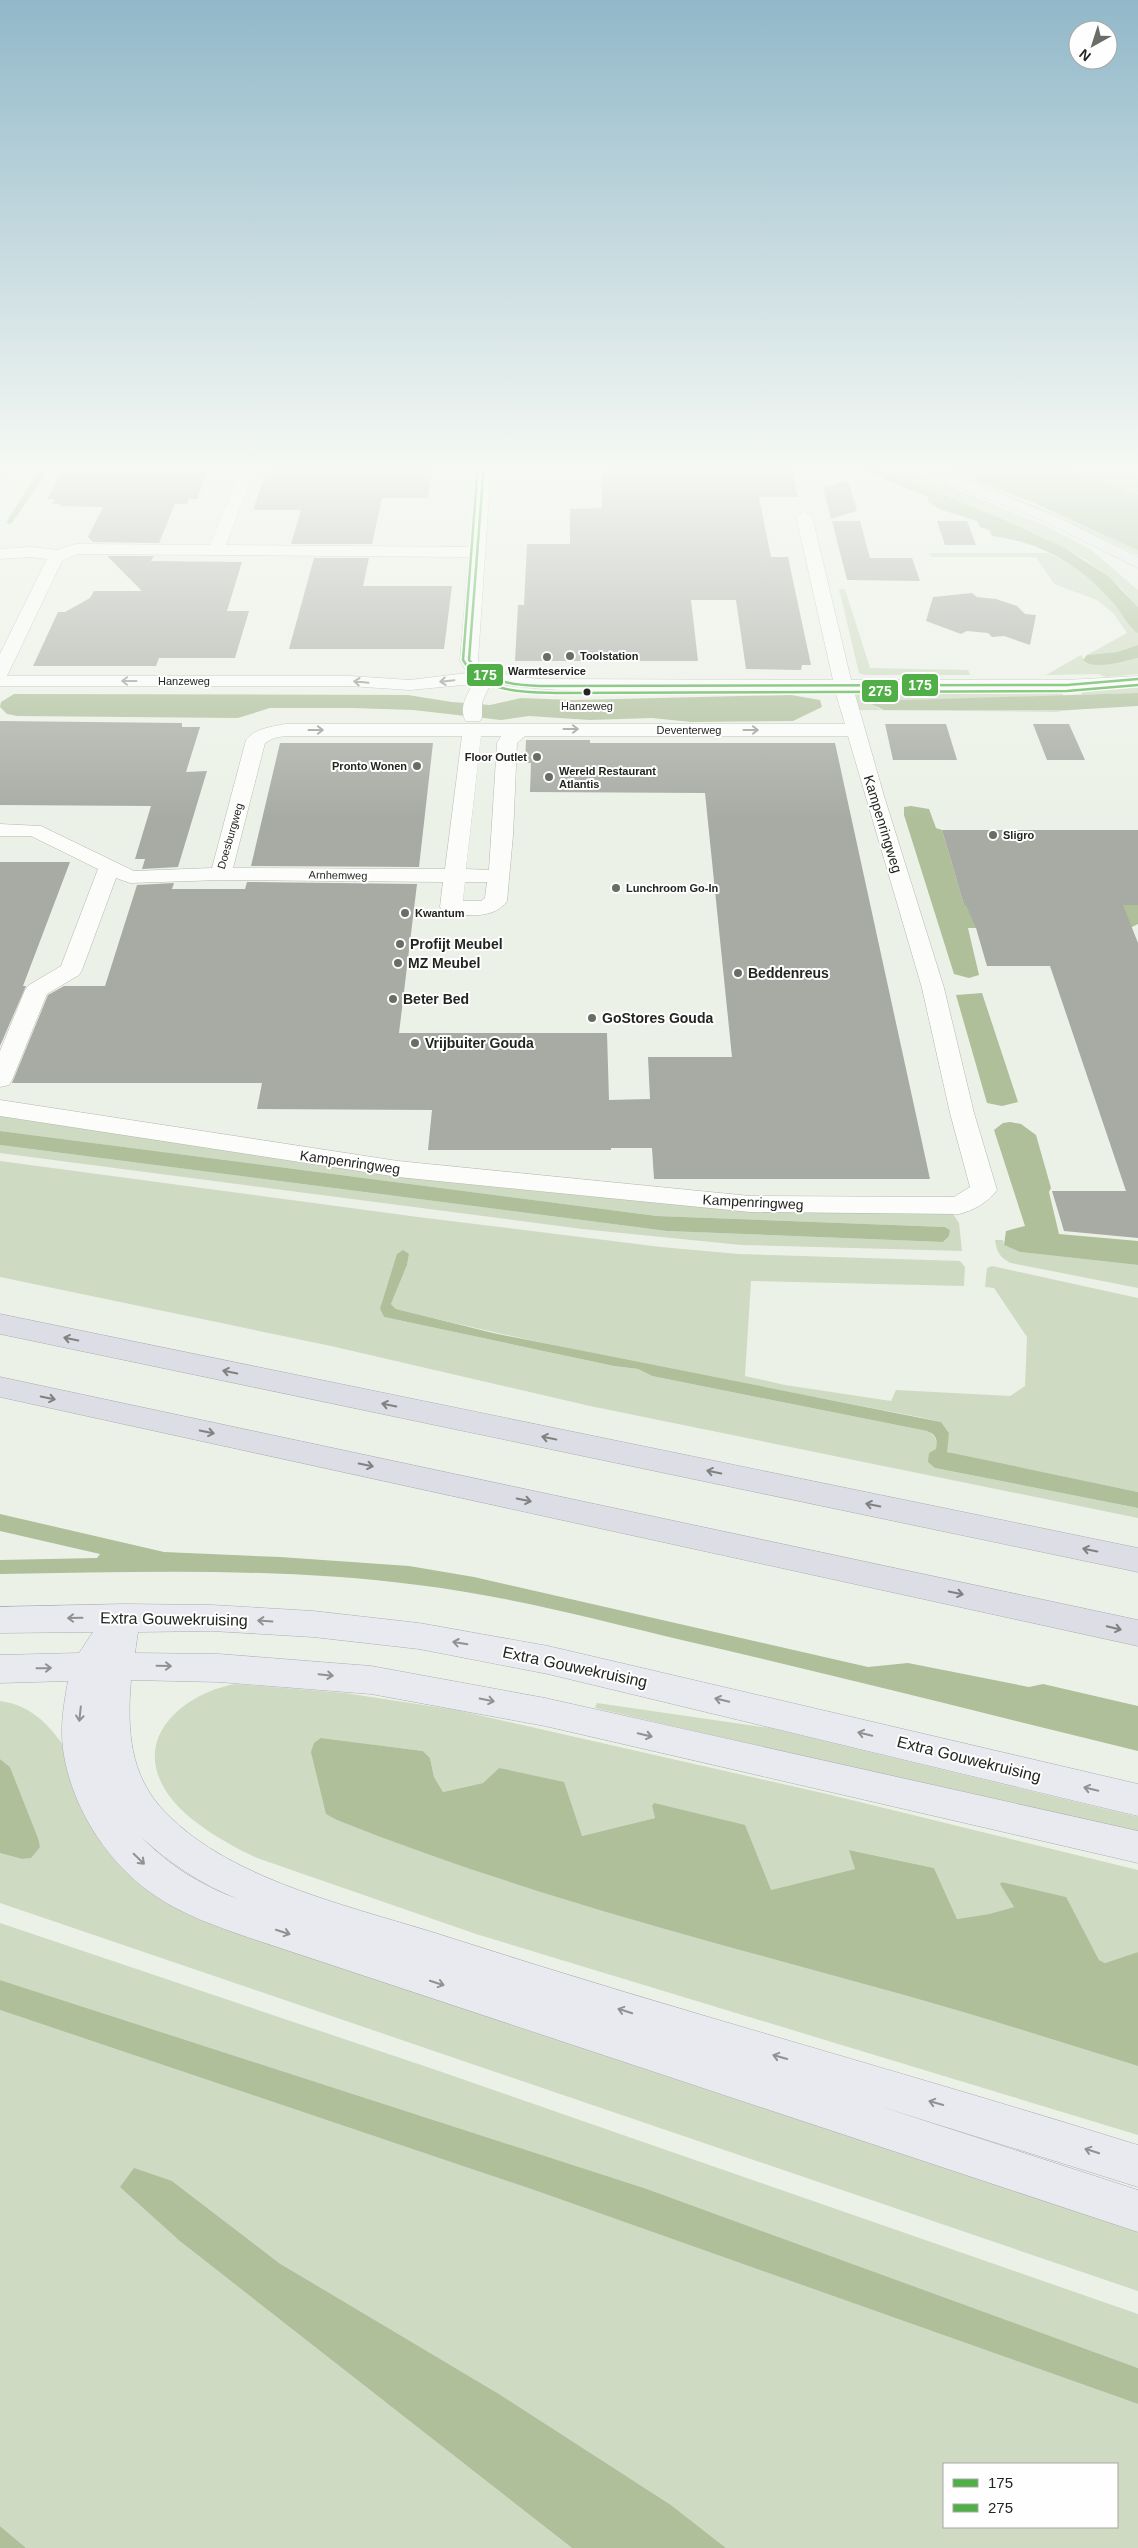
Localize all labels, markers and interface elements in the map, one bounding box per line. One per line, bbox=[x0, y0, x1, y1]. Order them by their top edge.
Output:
north arrow bbox=[1068, 20, 1118, 70]
text: N bbox=[1076, 46, 1094, 65]
marker: Toolstation bbox=[564, 650, 576, 662]
place label: Toolstation bbox=[580, 650, 639, 662]
marker: Warmteservice bbox=[541, 651, 553, 663]
line badge: 175 bbox=[466, 663, 504, 687]
place label: Warmteservice bbox=[508, 665, 586, 677]
text: 175 bbox=[473, 667, 497, 683]
line badge: 175 bbox=[901, 673, 939, 697]
street label: Hanzeweg bbox=[158, 675, 210, 687]
one-way arrow bbox=[121, 676, 138, 686]
one-way arrow bbox=[440, 676, 456, 686]
one-way arrow bbox=[354, 677, 370, 687]
text: 175 bbox=[908, 677, 932, 693]
line badge: 275 bbox=[861, 679, 899, 703]
text: 275 bbox=[868, 683, 892, 699]
marker: Hanzeweg bbox=[582, 687, 592, 697]
place label: Hanzeweg bbox=[561, 700, 613, 712]
one-way arrow bbox=[562, 724, 579, 734]
street label: Deventerweg bbox=[657, 724, 721, 736]
one-way arrow bbox=[308, 725, 324, 735]
one-way arrow bbox=[742, 725, 759, 735]
place label: Floor Outlet bbox=[465, 751, 527, 763]
marker: Floor Outlet bbox=[531, 751, 543, 763]
place label: Pronto Wonen bbox=[332, 760, 407, 772]
marker: Pronto Wonen bbox=[411, 760, 423, 772]
place label: Wereld Restaurant Atlantis bbox=[559, 765, 656, 790]
marker: Wereld Restaurant Atlantis bbox=[543, 771, 555, 783]
street label: Kampenringweg bbox=[861, 773, 905, 875]
street label: Doesburgweg bbox=[215, 802, 245, 870]
marker: Sligro bbox=[987, 829, 999, 841]
place label: Sligro bbox=[1003, 829, 1034, 841]
street label: Arnhemweg bbox=[309, 868, 367, 882]
marker: Lunchroom Go-In bbox=[610, 882, 622, 894]
place label: Lunchroom Go-In bbox=[626, 882, 719, 894]
marker: Kwantum bbox=[399, 907, 411, 919]
place label: Kwantum bbox=[415, 907, 465, 919]
place label: Profijt Meubel bbox=[410, 936, 503, 952]
marker: Profijt Meubel bbox=[394, 938, 406, 950]
place label: MZ Meubel bbox=[408, 955, 480, 971]
marker: MZ Meubel bbox=[392, 957, 404, 969]
place label: Beddenreus bbox=[748, 965, 829, 981]
marker: Beddenreus bbox=[732, 967, 744, 979]
place label: Beter Bed bbox=[403, 991, 469, 1007]
marker: Beter Bed bbox=[387, 993, 399, 1005]
place label: GoStores Gouda bbox=[602, 1010, 713, 1026]
marker: GoStores Gouda bbox=[586, 1012, 598, 1024]
place label: Vrijbuiter Gouda bbox=[425, 1035, 534, 1051]
marker: Vrijbuiter Gouda bbox=[409, 1037, 421, 1049]
street label: Kampenringweg bbox=[299, 1147, 401, 1177]
street label: Kampenringweg bbox=[702, 1191, 804, 1213]
one-way arrow bbox=[64, 1334, 80, 1343]
one-way arrow bbox=[223, 1367, 239, 1376]
one-way arrow bbox=[39, 1393, 55, 1403]
one-way arrow bbox=[382, 1400, 398, 1409]
one-way arrow bbox=[198, 1427, 214, 1437]
one-way arrow bbox=[541, 1433, 557, 1442]
one-way arrow bbox=[357, 1461, 373, 1471]
one-way arrow bbox=[707, 1467, 723, 1476]
one-way arrow bbox=[516, 1496, 532, 1505]
one-way arrow bbox=[866, 1500, 882, 1509]
one-way arrow bbox=[1083, 1545, 1099, 1554]
one-way arrow bbox=[947, 1588, 963, 1598]
street label: Extra Gouwekruising bbox=[100, 1609, 248, 1629]
one-way arrow bbox=[68, 1614, 84, 1623]
one-way arrow bbox=[257, 1616, 273, 1625]
one-way arrow bbox=[1106, 1623, 1122, 1633]
one-way arrow bbox=[453, 1638, 469, 1648]
street label: Extra Gouwekruising bbox=[501, 1643, 649, 1691]
one-way arrow bbox=[156, 1661, 172, 1671]
one-way arrow bbox=[36, 1663, 52, 1672]
one-way arrow bbox=[318, 1670, 334, 1680]
one-way arrow bbox=[478, 1695, 494, 1705]
one-way arrow bbox=[714, 1695, 730, 1704]
one-way arrow bbox=[75, 1706, 85, 1722]
one-way arrow bbox=[857, 1729, 873, 1738]
one-way arrow bbox=[637, 1731, 653, 1740]
street label: Extra Gouwekruising bbox=[895, 1733, 1043, 1785]
one-way arrow bbox=[1083, 1784, 1099, 1793]
one-way arrow bbox=[133, 1853, 145, 1866]
one-way arrow bbox=[274, 1927, 290, 1937]
one-way arrow bbox=[429, 1979, 444, 1988]
one-way arrow bbox=[617, 2006, 633, 2016]
one-way arrow bbox=[773, 2052, 789, 2062]
one-way arrow bbox=[929, 2097, 945, 2107]
one-way arrow bbox=[1084, 2146, 1100, 2155]
legend bbox=[943, 2463, 1118, 2528]
text: 175 bbox=[988, 2474, 1013, 2491]
text: 275 bbox=[988, 2499, 1013, 2516]

